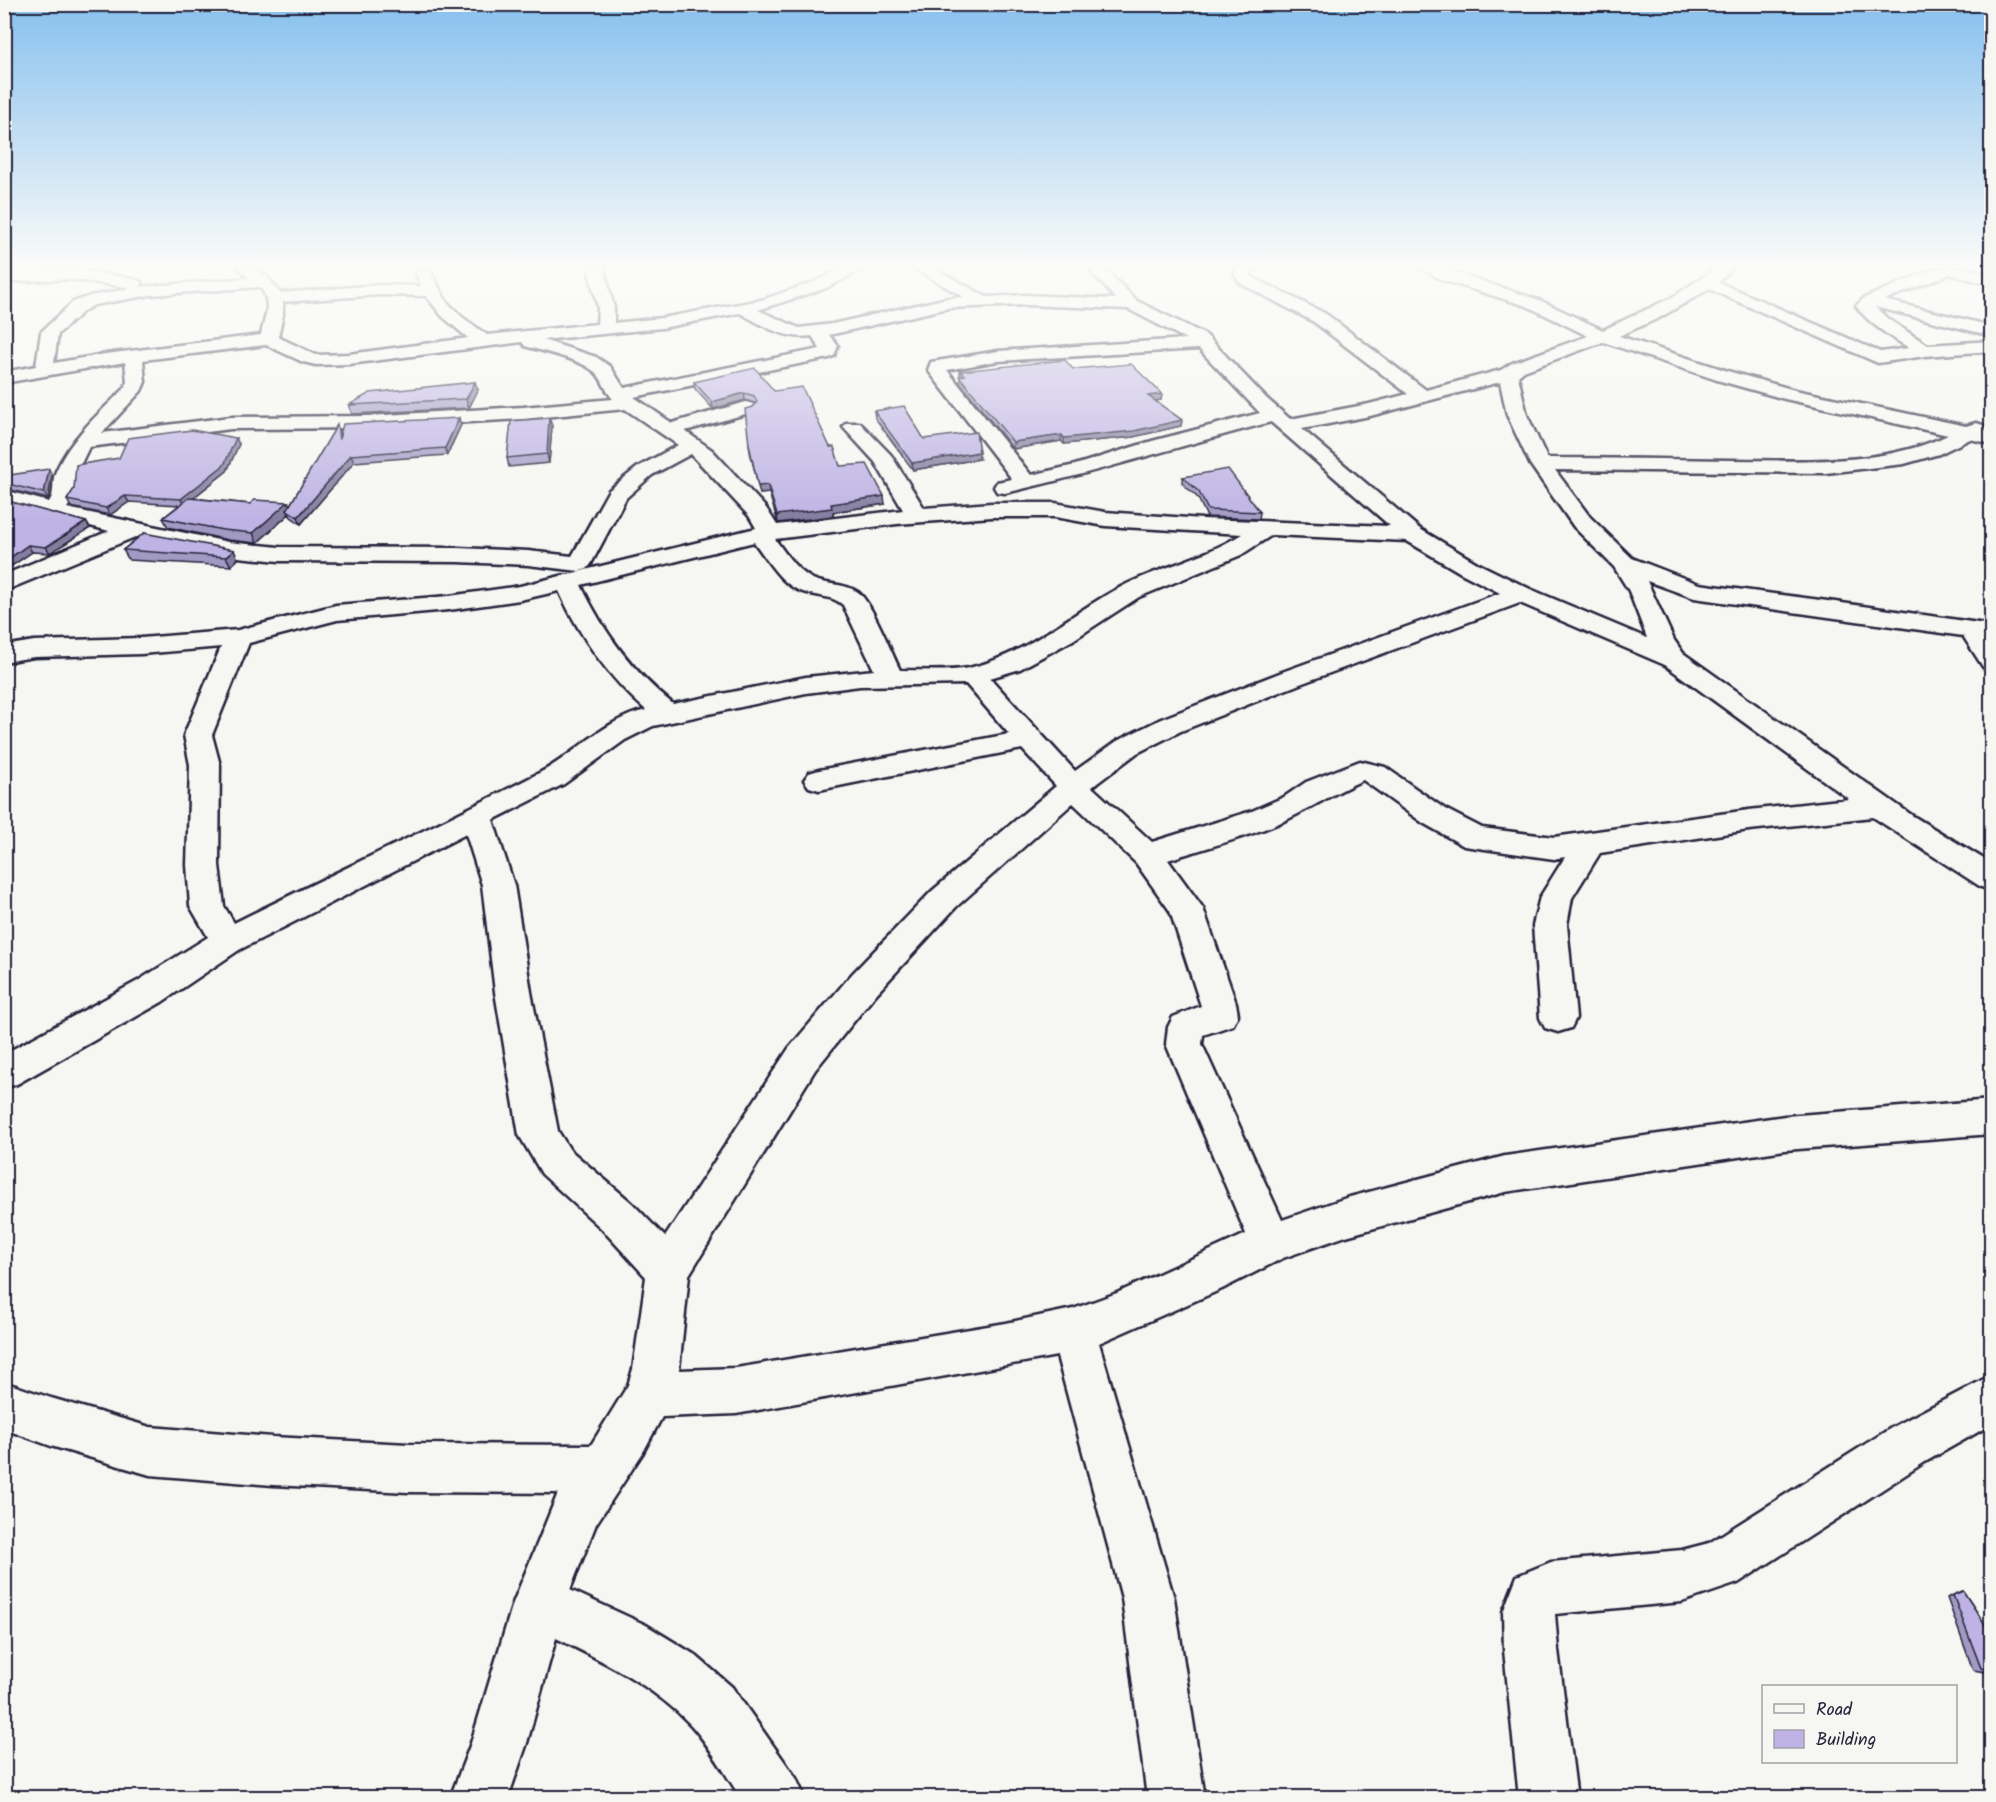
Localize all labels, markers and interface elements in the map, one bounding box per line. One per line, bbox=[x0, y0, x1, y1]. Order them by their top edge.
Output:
legend bbox=[1762, 1685, 1957, 1763]
text: Road bbox=[1816, 1696, 1853, 1725]
text: Building bbox=[1816, 1726, 1876, 1755]

